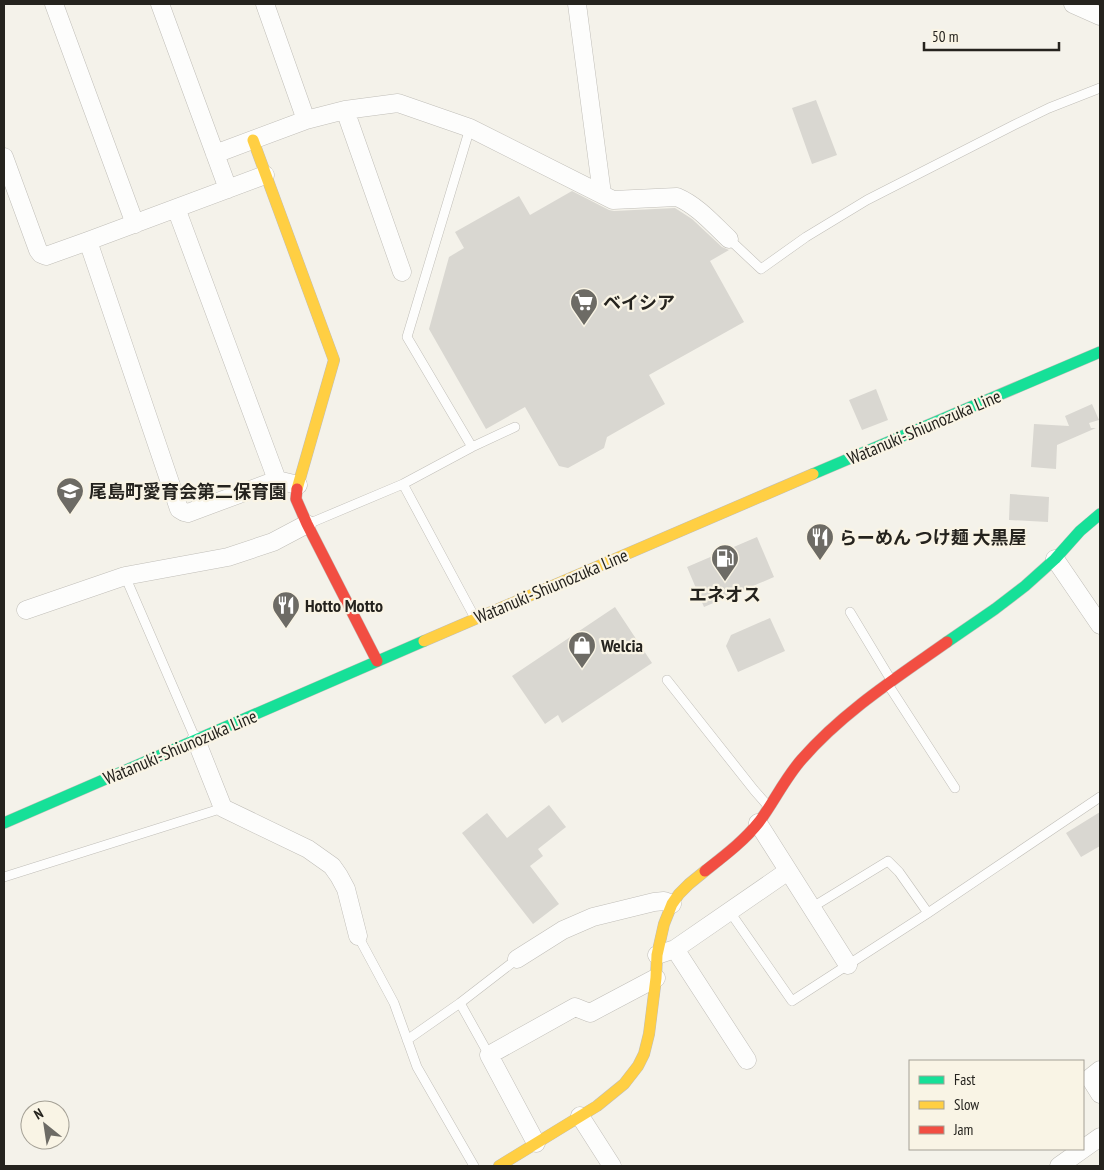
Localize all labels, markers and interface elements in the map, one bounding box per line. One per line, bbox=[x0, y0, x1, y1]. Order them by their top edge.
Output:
scale bar bbox=[924, 20, 1059, 52]
text: 50 m bbox=[932, 27, 958, 46]
supermarket icon: ベイシア bbox=[569, 287, 599, 326]
place label: ベイシア bbox=[603, 291, 675, 314]
street label: Watanuki-Shiunozuka Line bbox=[844, 384, 1004, 470]
school or university icon: 尾島町愛育会第二保育園 bbox=[55, 476, 85, 515]
place label: 尾島町愛育会第二保育園 bbox=[89, 480, 287, 503]
restaurant icon: らーめん つけ麺 大黒屋 bbox=[805, 522, 835, 561]
place label: らーめん つけ麺 大黒屋 bbox=[839, 526, 1026, 549]
street label: Watanuki-Shiunozuka Line bbox=[471, 543, 631, 629]
fuel station icon: エネオス bbox=[710, 543, 740, 582]
place label: エネオス bbox=[689, 583, 761, 606]
restaurant icon: Hotto Motto bbox=[271, 590, 301, 629]
place label: Hotto Motto bbox=[305, 594, 383, 617]
shop icon: Welcia bbox=[567, 630, 597, 669]
place label: Welcia bbox=[600, 634, 643, 657]
street label: Watanuki-Shiunozuka Line bbox=[100, 704, 260, 790]
legend bbox=[909, 1060, 1084, 1150]
text: Fast bbox=[954, 1070, 975, 1089]
text: Slow bbox=[954, 1095, 979, 1114]
north arrow bbox=[20, 1100, 70, 1150]
text: N bbox=[31, 1104, 46, 1123]
text: Jam bbox=[953, 1120, 973, 1139]

